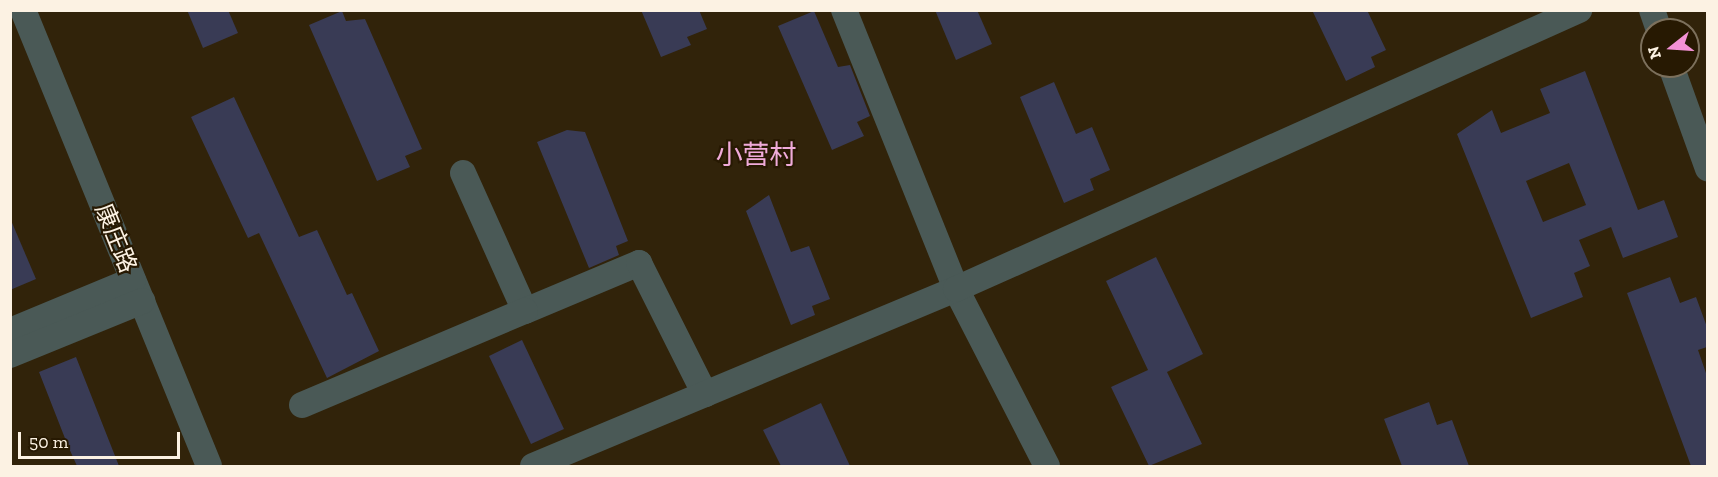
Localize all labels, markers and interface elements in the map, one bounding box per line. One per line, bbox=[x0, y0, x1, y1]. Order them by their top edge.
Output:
north arrow bbox=[1640, 18, 1700, 78]
text: N bbox=[1643, 44, 1665, 61]
district label: 小营村 bbox=[716, 140, 796, 172]
street label: 康庄路 bbox=[89, 199, 143, 277]
scale bar bbox=[21, 420, 183, 458]
text: 50 m bbox=[29, 431, 68, 453]

